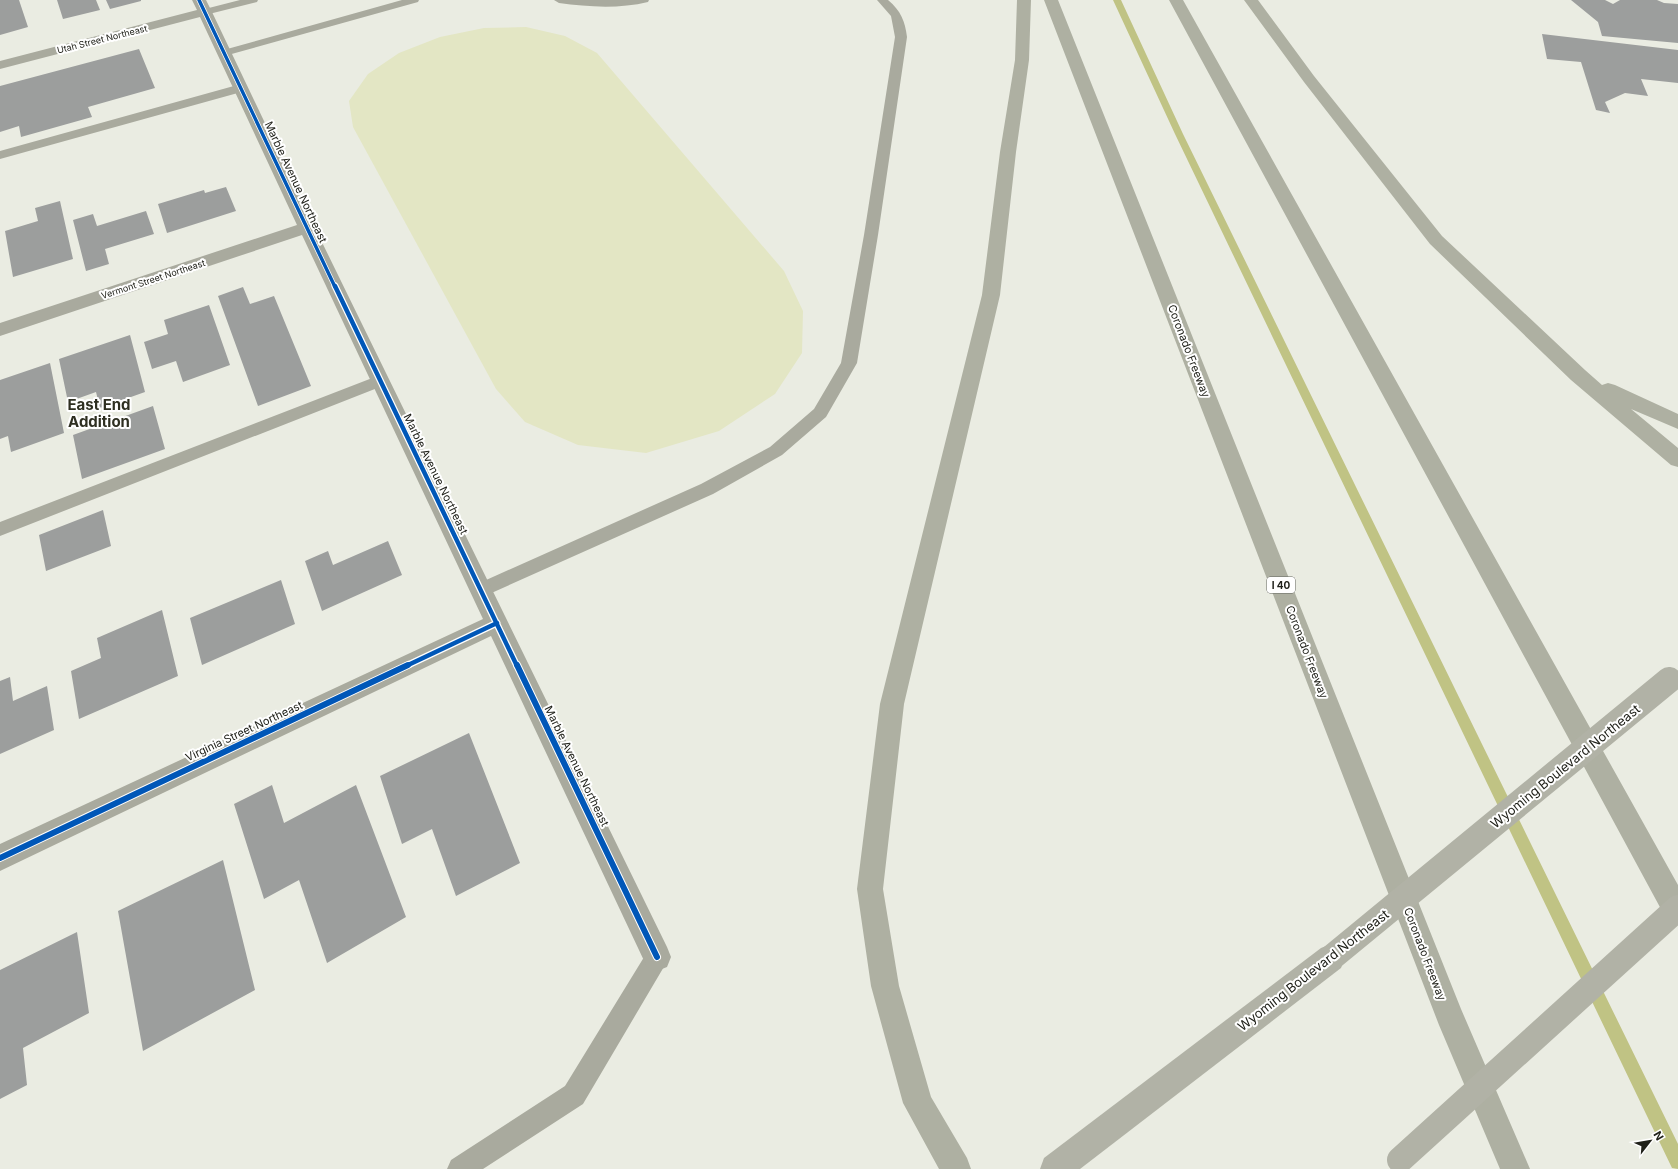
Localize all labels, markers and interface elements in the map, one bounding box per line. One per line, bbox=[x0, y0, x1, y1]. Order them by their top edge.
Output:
street label: Utah Street Northeast bbox=[56, 22, 148, 56]
street label: Marble Avenue Northeast bbox=[262, 119, 331, 245]
street label: Vermont Street Northeast bbox=[100, 257, 206, 301]
street label: Coronado Freeway bbox=[1165, 303, 1213, 399]
district label: East End Addition bbox=[67, 395, 131, 431]
street label: Marble Avenue Northeast bbox=[401, 411, 472, 537]
road number: I 40 bbox=[1267, 577, 1295, 593]
street label: Coronado Freeway bbox=[1283, 604, 1331, 700]
street label: Virginia Street Northeast bbox=[183, 698, 305, 764]
street label: Wyoming Boulevard Northeast bbox=[1487, 701, 1643, 831]
street label: Marble Avenue Northeast bbox=[542, 703, 613, 829]
street label: Wyoming Boulevard Northeast bbox=[1234, 906, 1392, 1034]
street label: Coronado Freeway bbox=[1401, 906, 1449, 1002]
north arrow bbox=[1630, 1121, 1670, 1161]
text: N bbox=[1650, 1129, 1667, 1143]

